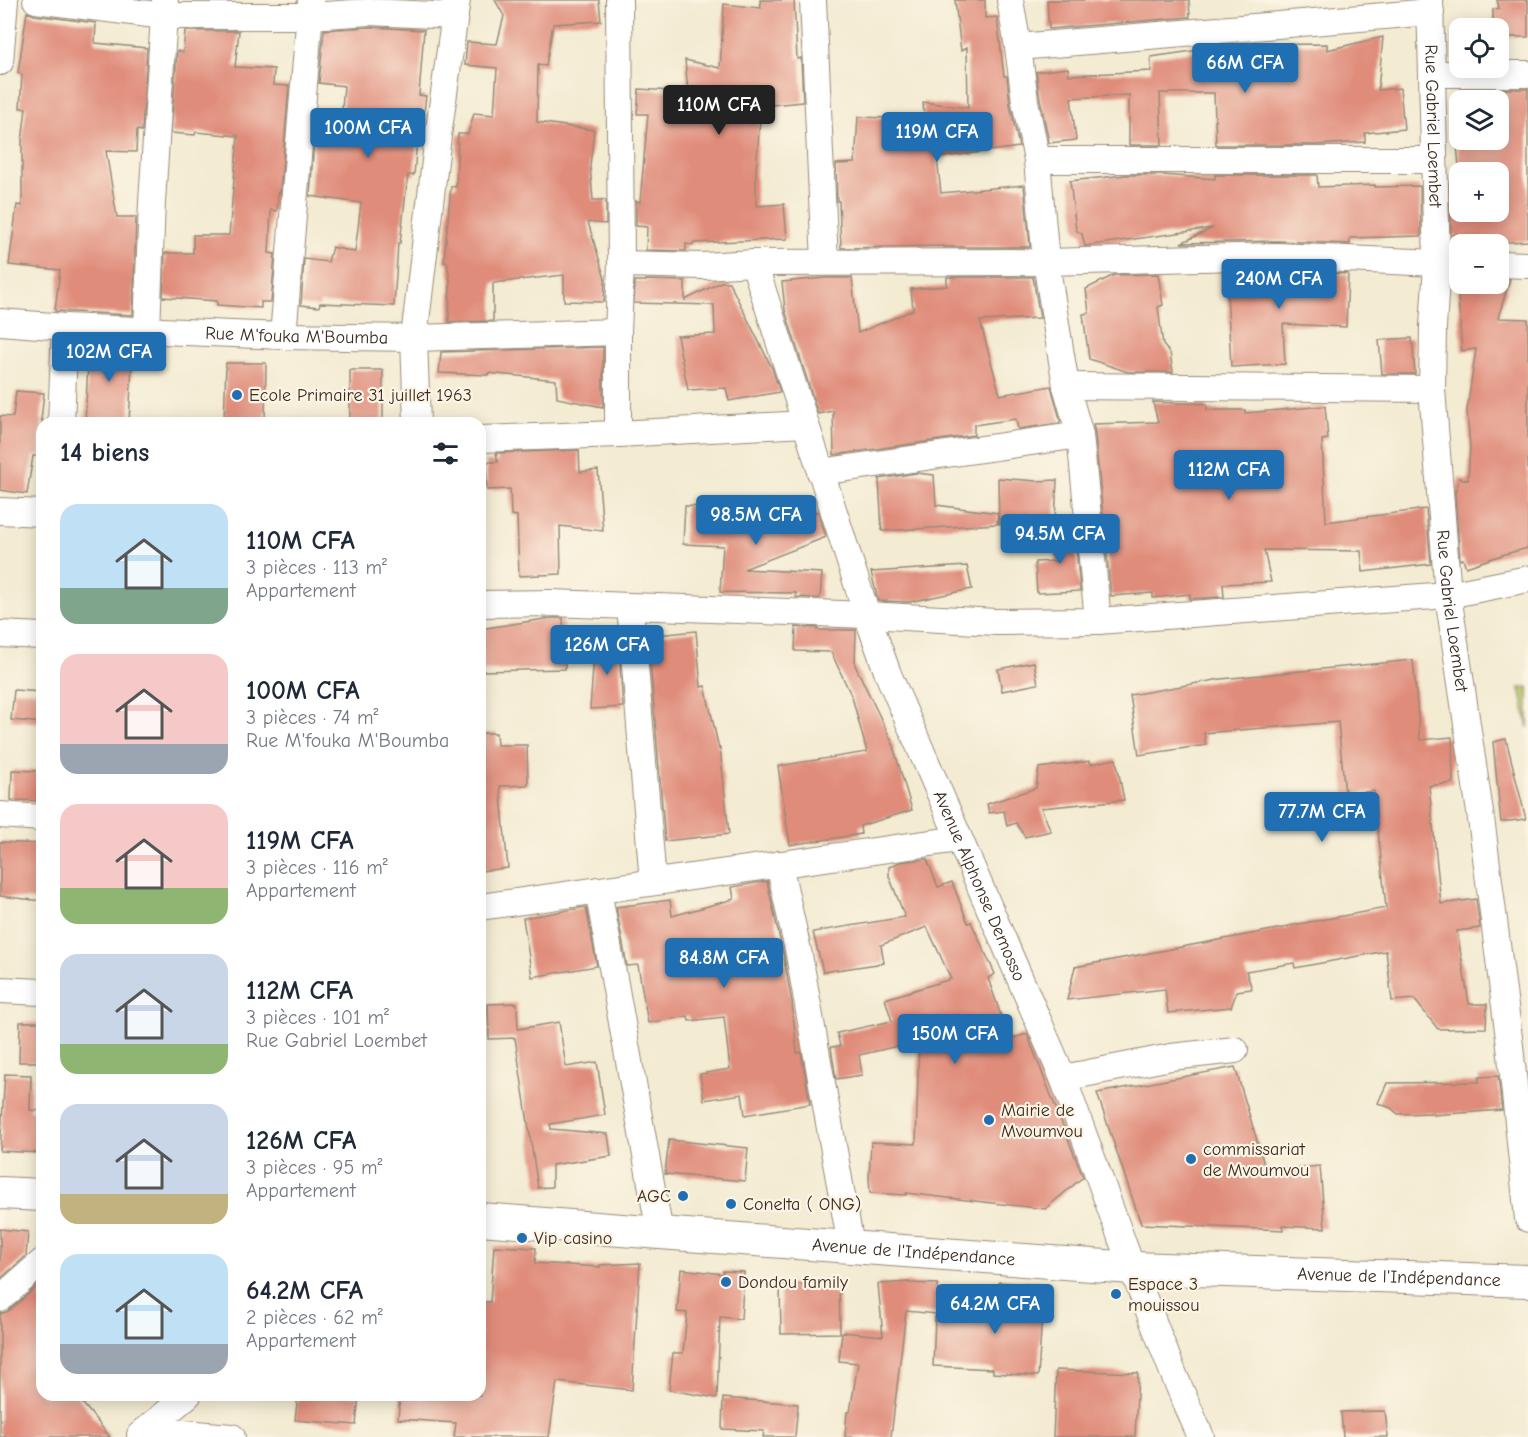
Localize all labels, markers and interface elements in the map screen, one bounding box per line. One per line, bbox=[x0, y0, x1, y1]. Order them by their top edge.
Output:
map controls bbox=[1449, 18, 1509, 294]
button: locate bbox=[1449, 18, 1509, 78]
pin: 66M CFA bbox=[1190, 43, 1300, 94]
street label: Rue Gabriel Loembet bbox=[1421, 44, 1446, 209]
text: 66M CFA bbox=[1206, 51, 1284, 74]
pin: 110M CFA bbox=[657, 85, 781, 136]
button: layers bbox=[1449, 90, 1509, 150]
text: 110M CFA bbox=[677, 93, 761, 116]
pin: 100M CFA bbox=[306, 108, 430, 159]
pin: 119M CFA bbox=[875, 112, 999, 163]
text: 100M CFA bbox=[324, 116, 412, 139]
text: 119M CFA bbox=[896, 120, 978, 143]
button: + bbox=[1449, 162, 1509, 222]
button: − bbox=[1449, 234, 1509, 294]
pin: 240M CFA bbox=[1217, 259, 1341, 310]
text: 240M CFA bbox=[1236, 267, 1322, 290]
street label: Rue M'fouka M'Boumba bbox=[205, 322, 388, 348]
pin: 102M CFA bbox=[47, 332, 171, 383]
text: 102M CFA bbox=[66, 340, 152, 363]
place label: Ecole Primaire 31 juillet 1963 bbox=[249, 385, 472, 406]
marker: Ecole Primaire 31 juillet 1963 bbox=[230, 388, 244, 402]
icon: filters bbox=[429, 437, 462, 470]
text: 14 biens bbox=[60, 438, 149, 468]
pin: 112M CFA bbox=[1167, 450, 1291, 501]
text: 112M CFA bbox=[1188, 458, 1270, 481]
pin: 98.5M CFA bbox=[687, 495, 825, 546]
text: 98.5M CFA bbox=[710, 503, 802, 526]
pin: 94.5M CFA bbox=[991, 514, 1129, 565]
text: 94.5M CFA bbox=[1015, 522, 1105, 545]
text: 110M CFA bbox=[246, 526, 355, 556]
icon: home bbox=[108, 528, 180, 600]
street label: Rue Gabriel Loembet bbox=[1432, 529, 1473, 694]
text: 3 pièces · 113 m² bbox=[246, 556, 387, 579]
text: Appartement bbox=[246, 579, 356, 602]
pin: 126M CFA bbox=[545, 625, 669, 676]
text: 126M CFA bbox=[565, 633, 649, 656]
text: 100M CFA bbox=[246, 676, 360, 706]
icon: home bbox=[108, 678, 180, 750]
text: 3 pièces · 74 m² bbox=[246, 706, 379, 729]
text: Rue M'fouka M'Boumba bbox=[246, 729, 449, 752]
street label: Avenue Alphonse Demosso bbox=[929, 787, 1030, 984]
pin: 77.7M CFA bbox=[1253, 792, 1391, 843]
text: 77.7M CFA bbox=[1278, 800, 1366, 823]
text: 119M CFA bbox=[246, 826, 354, 856]
icon: home bbox=[108, 828, 180, 900]
text: 3 pièces · 116 m² bbox=[246, 856, 388, 879]
text: Appartement bbox=[246, 879, 356, 902]
pin: 84.8M CFA bbox=[655, 938, 793, 989]
text: 84.8M CFA bbox=[679, 946, 769, 969]
text: 112M CFA bbox=[246, 976, 353, 1006]
icon: home bbox=[108, 978, 180, 1050]
text: 3 pièces · 101 m² bbox=[246, 1006, 389, 1029]
pin: 150M CFA bbox=[893, 1014, 1017, 1065]
text: 150M CFA bbox=[912, 1022, 998, 1045]
text: Rue Gabriel Loembet bbox=[246, 1029, 427, 1052]
place label: Mairie de Mvoumvou bbox=[1001, 1100, 1083, 1142]
marker: Mairie de Mvoumvou bbox=[982, 1113, 996, 1127]
text: 126M CFA bbox=[246, 1126, 356, 1156]
icon: home bbox=[108, 1128, 180, 1200]
place label: commissariat de Mvoumvou bbox=[1203, 1139, 1309, 1181]
marker: commissariat de Mvoumvou bbox=[1184, 1152, 1198, 1166]
text: 3 pièces · 95 m² bbox=[246, 1156, 383, 1179]
text: Appartement bbox=[246, 1179, 356, 1202]
place label: AGC bbox=[637, 1186, 671, 1207]
marker: AGC bbox=[676, 1189, 690, 1203]
place label: Conelta ( ONG) bbox=[743, 1194, 861, 1215]
marker: Conelta ( ONG) bbox=[724, 1197, 738, 1211]
place label: Vip casino bbox=[534, 1228, 612, 1249]
marker: Vip casino bbox=[515, 1231, 529, 1245]
street label: Avenue de l'Indépendance bbox=[811, 1234, 1016, 1270]
street label: Avenue de l'Indépendance bbox=[1297, 1263, 1501, 1291]
place label: Dondou family bbox=[738, 1272, 849, 1293]
place label: Espace 3 mouissou bbox=[1128, 1274, 1199, 1316]
marker: Dondou family bbox=[719, 1275, 733, 1289]
text: 64.2M CFA bbox=[246, 1276, 363, 1306]
icon: home bbox=[108, 1278, 180, 1350]
pin: 64.2M CFA bbox=[926, 1284, 1064, 1335]
marker: Espace 3 mouissou bbox=[1109, 1287, 1123, 1301]
text: 64.2M CFA bbox=[950, 1292, 1040, 1315]
text: 2 pièces · 62 m² bbox=[246, 1306, 383, 1329]
text: Appartement bbox=[246, 1329, 356, 1352]

